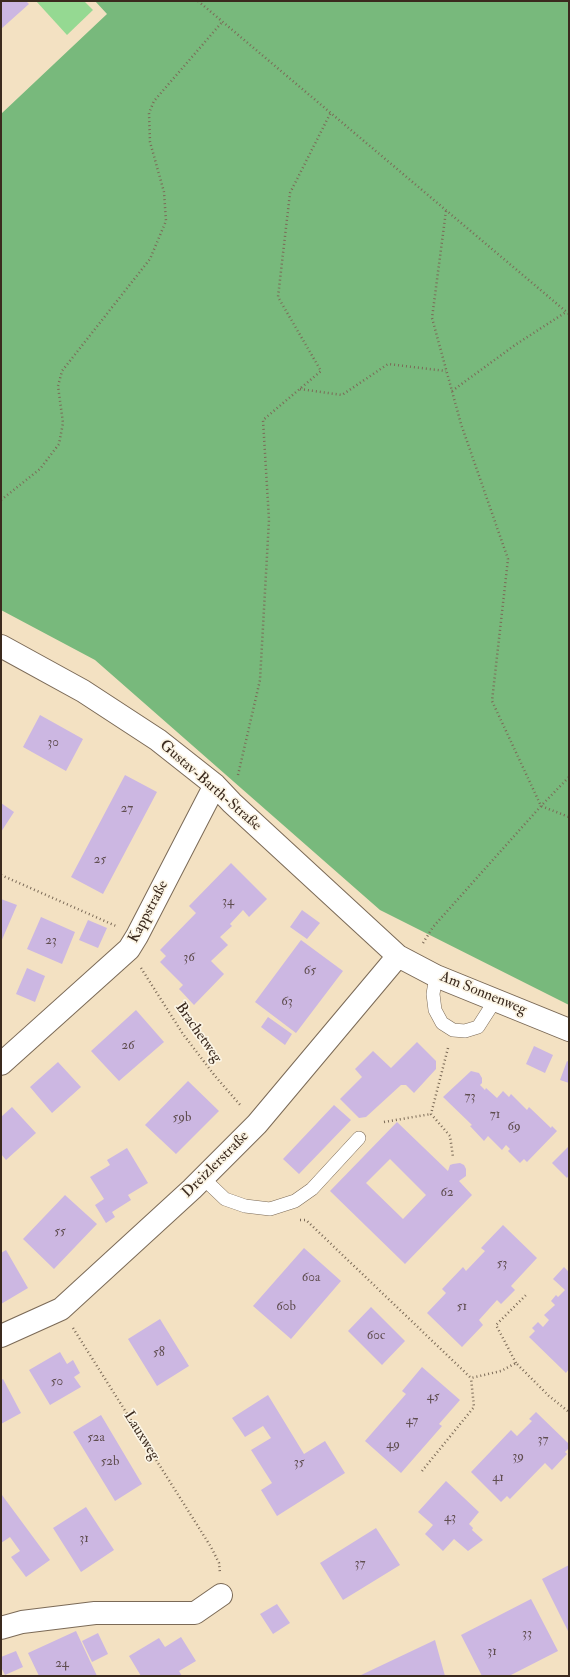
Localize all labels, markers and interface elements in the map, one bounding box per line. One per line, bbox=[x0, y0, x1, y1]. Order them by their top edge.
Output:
house number: 30 bbox=[47, 735, 59, 751]
street label: Gustav-Barth-Straße bbox=[155, 737, 265, 835]
house number: 27 bbox=[121, 801, 133, 817]
house number: 25 bbox=[94, 852, 106, 868]
street label: Kappstraße bbox=[125, 878, 173, 946]
house number: 34 bbox=[222, 894, 234, 910]
house number: 23 bbox=[45, 933, 57, 949]
house number: 36 bbox=[183, 950, 195, 966]
house number: 65 bbox=[304, 963, 316, 979]
street label: Am Sonnenweg bbox=[437, 968, 529, 1020]
house number: 63 bbox=[281, 994, 293, 1010]
street label: Brachetweg bbox=[171, 999, 225, 1067]
house number: 26 bbox=[121, 1038, 135, 1054]
house number: 73 bbox=[465, 1089, 475, 1105]
house number: 71 bbox=[490, 1107, 500, 1123]
house number: 59b bbox=[173, 1110, 191, 1126]
house number: 69 bbox=[507, 1119, 521, 1135]
street label: Dreizlerstraße bbox=[179, 1128, 253, 1202]
house number: 62 bbox=[440, 1185, 454, 1201]
house number: 55 bbox=[54, 1224, 66, 1240]
house number: 53 bbox=[497, 1256, 507, 1272]
house number: 60a bbox=[302, 1270, 320, 1286]
house number: 60b bbox=[276, 1299, 296, 1315]
house number: 51 bbox=[457, 1299, 467, 1315]
house number: 60c bbox=[367, 1328, 385, 1344]
house number: 58 bbox=[153, 1345, 165, 1361]
house number: 50 bbox=[51, 1374, 63, 1390]
house number: 45 bbox=[427, 1389, 439, 1405]
street label: Lauxweg bbox=[119, 1408, 163, 1464]
house number: 47 bbox=[406, 1413, 418, 1429]
house number: 52a bbox=[87, 1430, 105, 1446]
house number: 37 bbox=[538, 1432, 548, 1448]
house number: 49 bbox=[386, 1437, 400, 1453]
house number: 39 bbox=[512, 1449, 524, 1465]
house number: 52b bbox=[101, 1454, 119, 1470]
house number: 35 bbox=[294, 1455, 304, 1471]
house number: 41 bbox=[492, 1470, 504, 1486]
house number: 43 bbox=[444, 1510, 456, 1526]
house number: 31 bbox=[79, 1531, 89, 1547]
house number: 37 bbox=[355, 1556, 365, 1572]
house number: 33 bbox=[522, 1626, 532, 1642]
house number: 31 bbox=[487, 1644, 497, 1660]
house number: 24 bbox=[55, 1656, 69, 1672]

